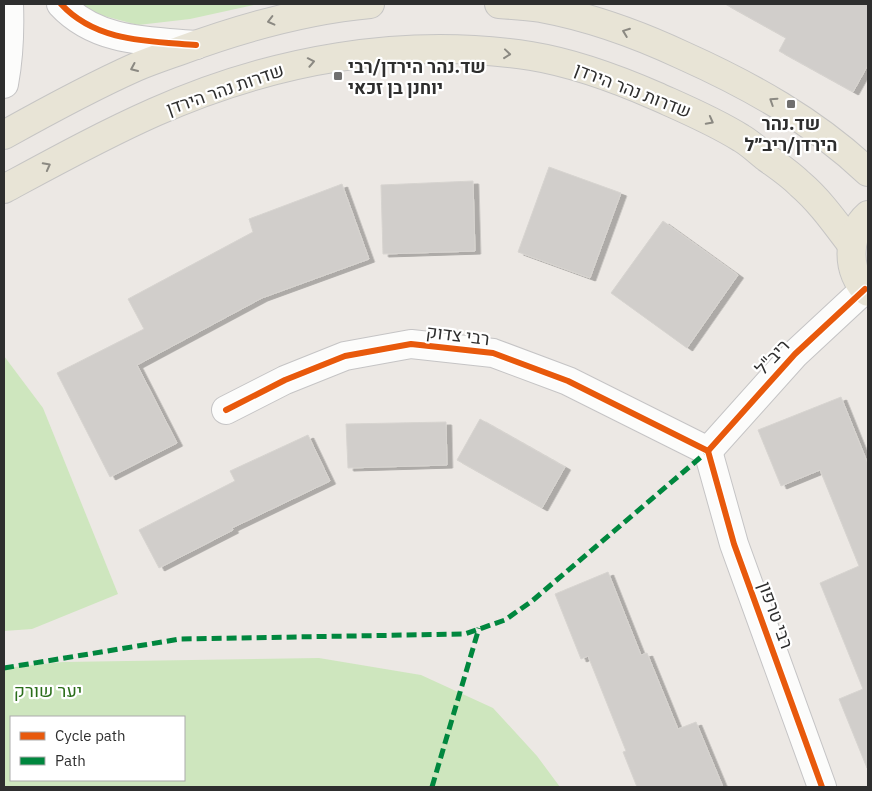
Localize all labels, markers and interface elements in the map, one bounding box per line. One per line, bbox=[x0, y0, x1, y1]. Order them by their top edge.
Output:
one-way arrow bbox=[266, 15, 275, 26]
one-way arrow bbox=[623, 28, 631, 38]
one-way arrow bbox=[504, 48, 512, 59]
place label: שד.נהר הירדן/רבי יוחנן בן זכאי bbox=[348, 55, 486, 99]
street label: שדרות נהר הירדן bbox=[572, 57, 694, 123]
street label: שדרות נהר הירדן bbox=[163, 58, 287, 120]
one-way arrow bbox=[307, 58, 316, 68]
one-way arrow bbox=[130, 62, 139, 73]
marker: שד.נהר הירדן/רבי יוחנן בן זכאי bbox=[332, 70, 344, 82]
one-way arrow bbox=[770, 97, 779, 107]
marker: שד.נהר הירדן/ריב״ל bbox=[785, 98, 797, 110]
place label: שד.נהר הירדן/ריב״ל bbox=[745, 112, 837, 156]
one-way arrow bbox=[705, 115, 714, 125]
one-way arrow bbox=[42, 162, 51, 172]
street label: רבי צדוק bbox=[425, 320, 491, 350]
street label: ריב"ל bbox=[750, 334, 794, 380]
street label: רבי טרפון bbox=[753, 578, 799, 652]
park label: יער שורק bbox=[14, 679, 82, 702]
legend bbox=[10, 716, 185, 781]
text: Cycle path bbox=[55, 726, 126, 745]
text: Path bbox=[55, 751, 86, 770]

